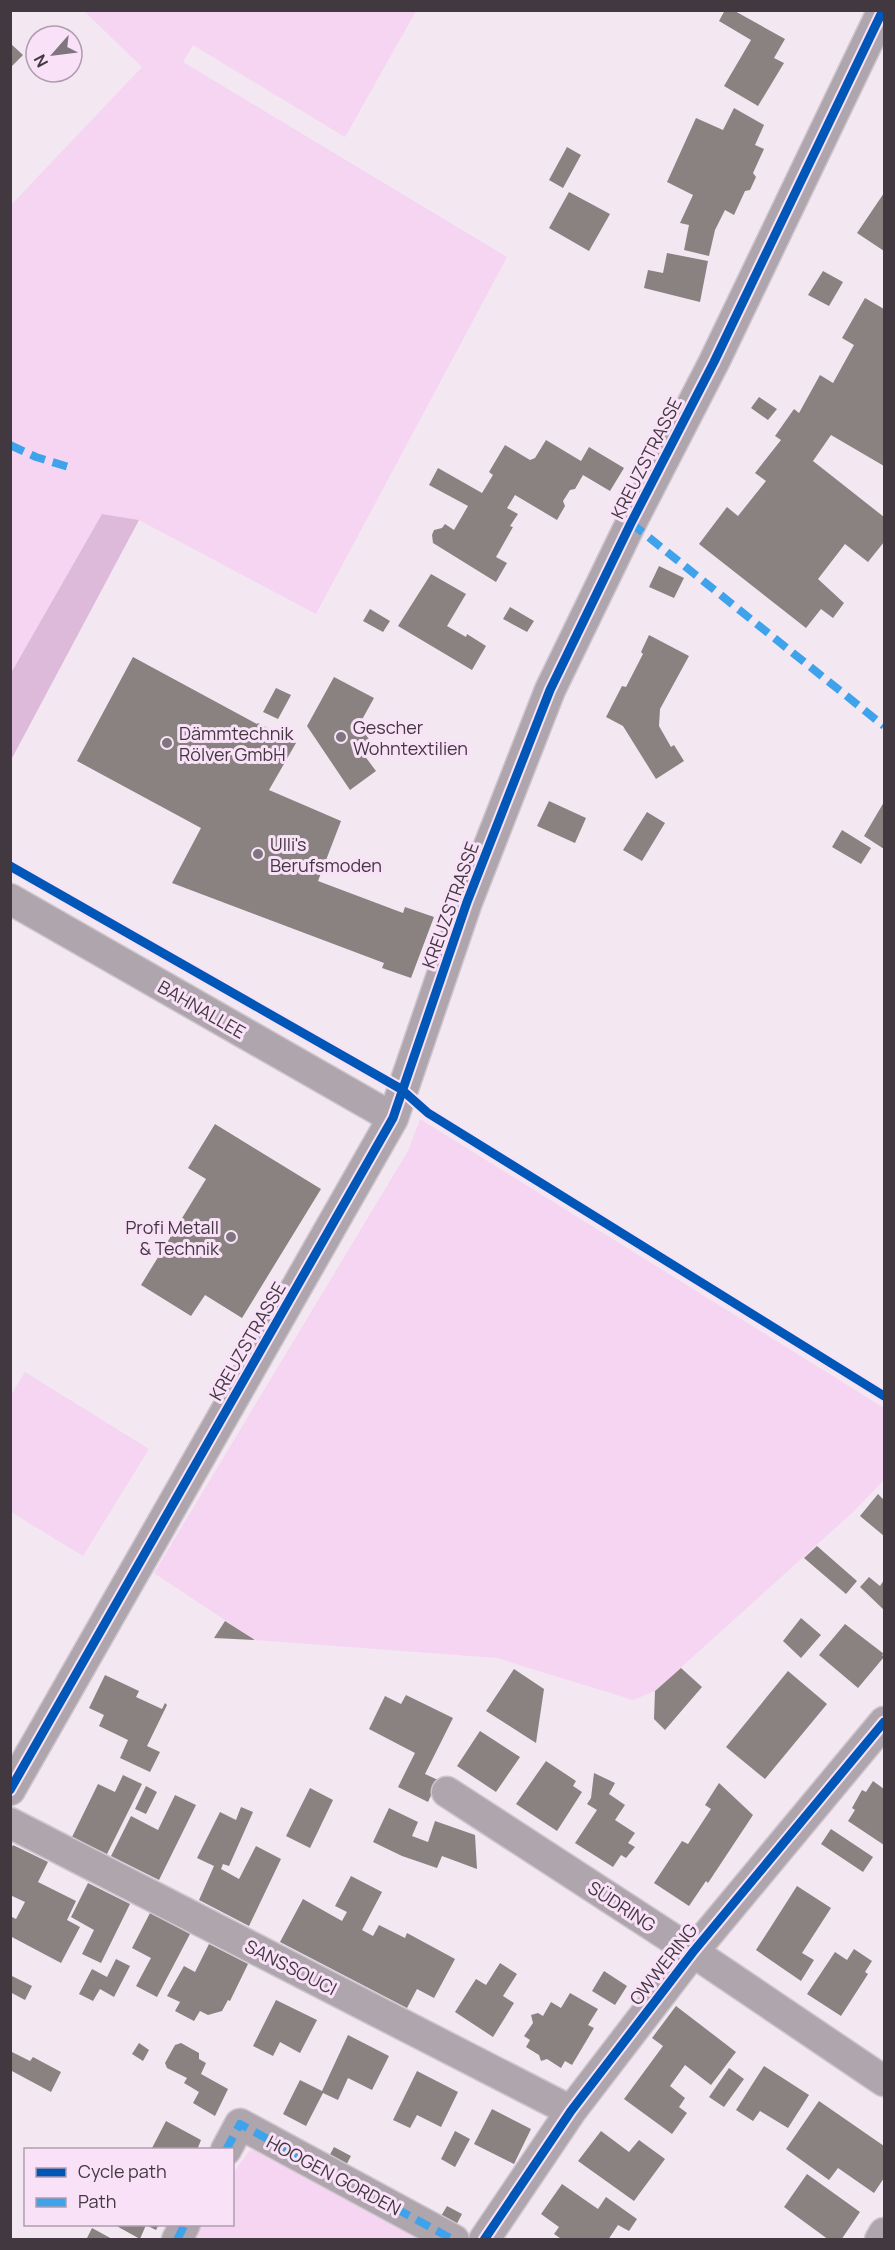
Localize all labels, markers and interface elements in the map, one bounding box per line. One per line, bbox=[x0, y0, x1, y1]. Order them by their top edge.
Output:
north arrow bbox=[24, 24, 84, 84]
text: N bbox=[28, 51, 53, 71]
street label: KREUZSTRASSE bbox=[605, 393, 687, 523]
place label: Gescher Wohntextilien bbox=[353, 715, 468, 760]
place label: Dämmtechnik Rölver GmbH bbox=[179, 721, 295, 766]
marker: Gescher Wohntextilien bbox=[334, 730, 348, 744]
marker: Dämmtechnik Rölver GmbH bbox=[160, 736, 174, 750]
place label: Ulli's Berufsmoden bbox=[270, 832, 382, 877]
street label: KREUZSTRASSE bbox=[416, 838, 484, 972]
marker: Ulli's Berufsmoden bbox=[251, 847, 265, 861]
street label: BAHNALLEE bbox=[154, 974, 250, 1044]
place label: Profi Metall & Technik bbox=[125, 1215, 220, 1260]
marker: Profi Metall & Technik bbox=[224, 1230, 238, 1244]
street label: KREUZSTRASSE bbox=[203, 1277, 291, 1405]
street label: SÜDRING bbox=[583, 1875, 661, 1937]
street label: OWWERING bbox=[624, 1918, 702, 2010]
street label: SANSSOUCI bbox=[241, 1934, 341, 2000]
street label: HOOGEN GORDEN bbox=[263, 2129, 405, 2221]
legend bbox=[24, 2148, 234, 2226]
text: Cycle path bbox=[78, 2159, 167, 2183]
text: Path bbox=[78, 2189, 116, 2213]

